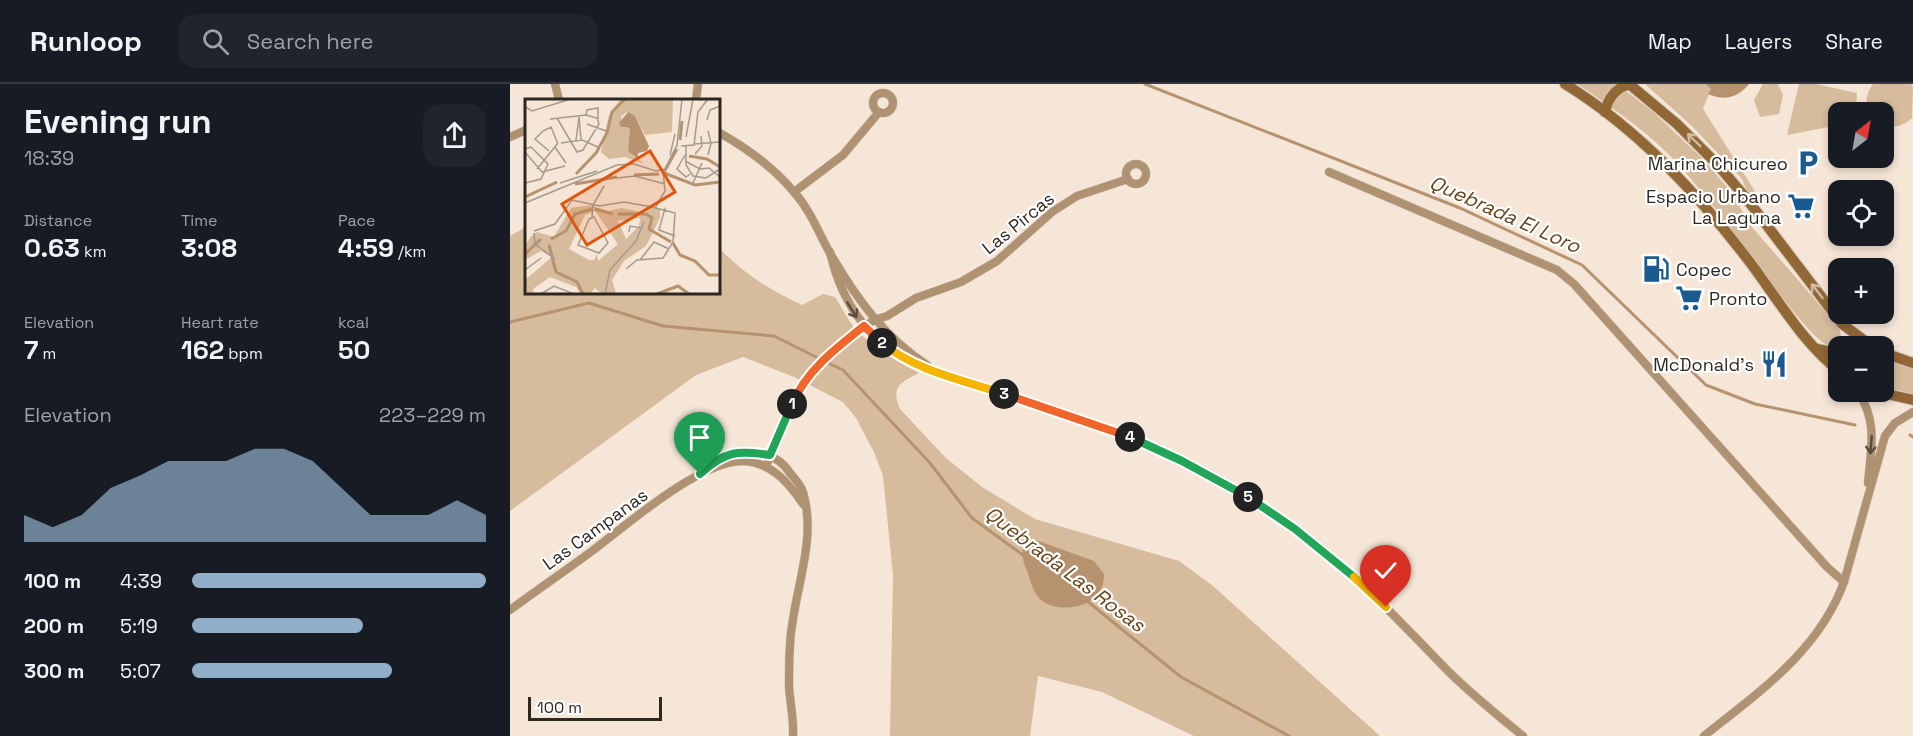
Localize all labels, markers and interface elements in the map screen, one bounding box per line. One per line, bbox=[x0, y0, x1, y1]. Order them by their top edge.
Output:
search box bbox=[178, 14, 598, 68]
text: Runloop bbox=[30, 23, 142, 59]
icon: search bbox=[199, 25, 232, 58]
text: Search here bbox=[247, 27, 374, 55]
text: Map bbox=[1648, 28, 1692, 55]
text: Layers bbox=[1725, 28, 1792, 55]
text: Share bbox=[1825, 28, 1883, 55]
inset map bbox=[525, 99, 720, 294]
text: Evening run bbox=[24, 101, 212, 143]
north arrow bbox=[1828, 102, 1894, 168]
map controls bbox=[1828, 102, 1894, 402]
button: share bbox=[423, 104, 486, 167]
one-way arrow bbox=[1686, 132, 1701, 147]
text: 18:39 bbox=[24, 145, 74, 171]
parking icon: Marina Chicureo bbox=[1793, 148, 1823, 178]
place label: Marina Chicureo bbox=[1648, 152, 1788, 175]
water label: Quebrada El Loro bbox=[1426, 169, 1585, 259]
button: locate bbox=[1828, 180, 1894, 246]
place label: Espacio Urbano La Laguna bbox=[1646, 185, 1781, 229]
street label: Las Pircas bbox=[977, 187, 1059, 259]
supermarket icon: Espacio Urbano La Laguna bbox=[1786, 191, 1816, 221]
text: Distance bbox=[24, 210, 92, 231]
text: Time bbox=[181, 210, 217, 231]
text: Pace bbox=[338, 210, 375, 231]
text: 0.63 bbox=[24, 231, 80, 265]
text: 3:08 bbox=[181, 231, 237, 265]
text: 4:59 bbox=[338, 231, 394, 265]
text: km bbox=[80, 241, 106, 262]
text: /km bbox=[394, 241, 426, 262]
fuel station icon: Copec bbox=[1641, 254, 1671, 284]
place label: Copec bbox=[1676, 258, 1732, 281]
button: + bbox=[1828, 258, 1894, 324]
supermarket icon: Pronto bbox=[1674, 283, 1704, 313]
one-way arrow bbox=[1810, 283, 1823, 299]
place label: Pronto bbox=[1709, 287, 1767, 310]
one-way arrow bbox=[846, 301, 859, 318]
text: Elevation bbox=[24, 312, 94, 333]
text: Heart rate bbox=[181, 312, 259, 333]
text: kcal bbox=[338, 312, 369, 333]
pin: 2 bbox=[867, 328, 897, 358]
text: 2 bbox=[877, 332, 887, 353]
text: 7 bbox=[24, 333, 38, 367]
text: 162 bbox=[181, 333, 224, 367]
text: 50 bbox=[338, 333, 370, 367]
button: − bbox=[1828, 336, 1894, 402]
text: m bbox=[38, 343, 56, 364]
text: bpm bbox=[224, 343, 263, 364]
restaurant icon: McDonald's bbox=[1759, 349, 1789, 379]
place label: McDonald's bbox=[1653, 353, 1754, 376]
pin: 3 bbox=[989, 379, 1019, 409]
text: 3 bbox=[999, 383, 1009, 404]
pin: 1 bbox=[777, 389, 807, 419]
text: 1 bbox=[788, 393, 796, 414]
text: Elevation bbox=[24, 402, 112, 428]
text: 223–229 m bbox=[379, 402, 486, 428]
pin bbox=[674, 412, 725, 474]
icon: arrive bbox=[683, 421, 716, 454]
pin: 4 bbox=[1115, 422, 1145, 452]
text: 4 bbox=[1125, 426, 1135, 447]
one-way arrow bbox=[1865, 434, 1876, 454]
pin: 5 bbox=[1233, 482, 1263, 512]
street label: Las Campanas bbox=[538, 483, 652, 575]
text: 5 bbox=[1243, 486, 1253, 507]
water label: Quebrada Las Rosas bbox=[980, 500, 1151, 639]
pin bbox=[1360, 545, 1411, 607]
icon: check bbox=[1369, 554, 1402, 587]
text: 100 m bbox=[24, 568, 81, 594]
text: 4:39 bbox=[120, 568, 162, 594]
text: 200 m bbox=[24, 613, 84, 639]
text: 5:19 bbox=[120, 613, 158, 639]
text: 300 m bbox=[24, 658, 84, 684]
text: 5:07 bbox=[120, 658, 161, 684]
scale bar bbox=[528, 694, 662, 722]
text: 100 m bbox=[537, 697, 582, 718]

